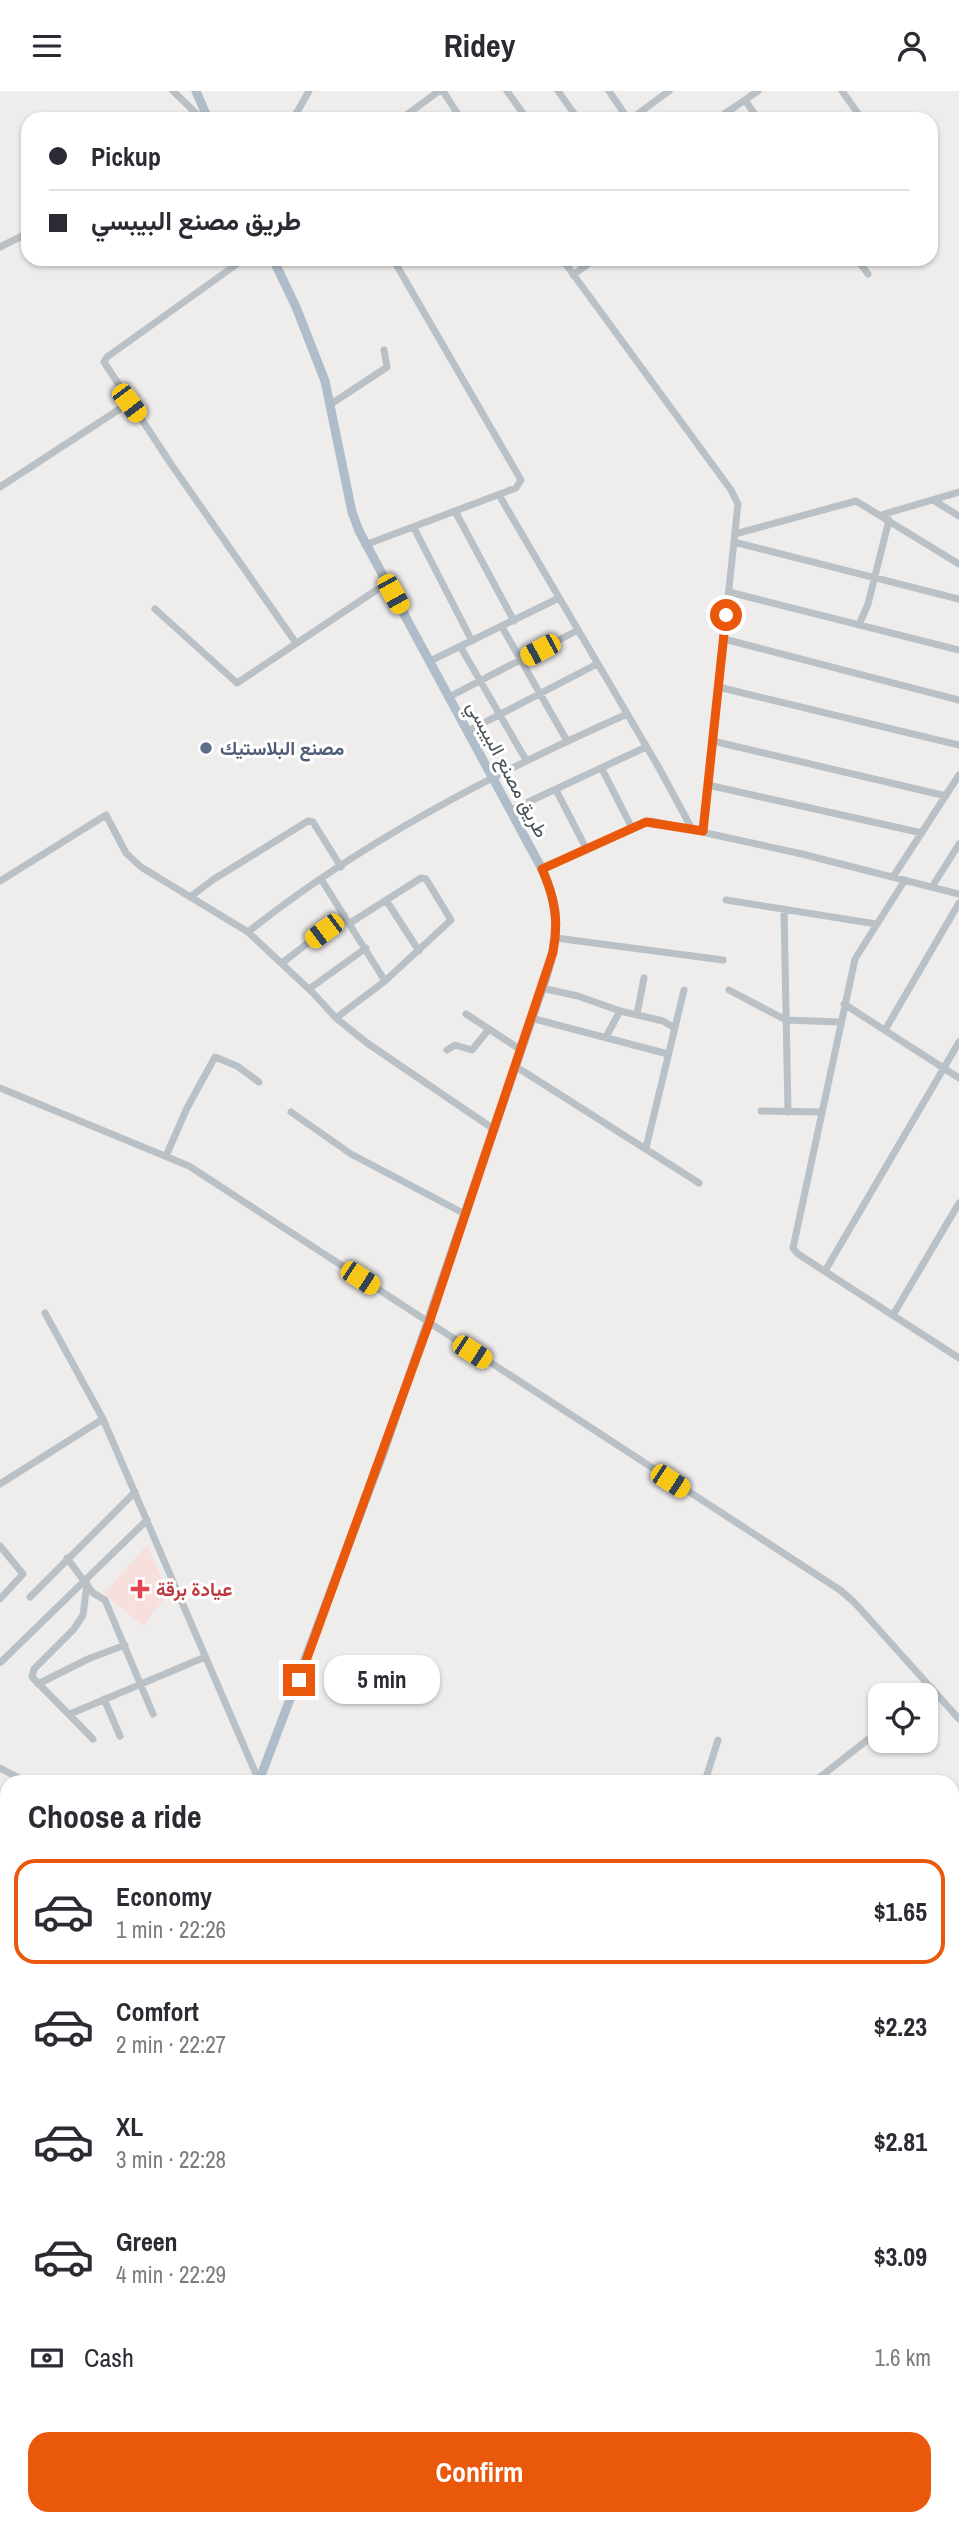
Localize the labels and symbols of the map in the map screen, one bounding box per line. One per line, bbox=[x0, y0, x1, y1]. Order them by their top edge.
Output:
car bbox=[108, 380, 151, 426]
car bbox=[374, 571, 413, 617]
route start bbox=[710, 599, 742, 631]
car bbox=[517, 631, 564, 669]
street label: طريق مصنع البيبسي bbox=[458, 696, 555, 843]
place label: مصنع البلاستيك bbox=[220, 735, 344, 762]
marker: مصنع البلاستيك bbox=[198, 740, 214, 756]
car bbox=[301, 910, 348, 952]
car bbox=[337, 1258, 384, 1298]
car bbox=[449, 1332, 496, 1372]
car bbox=[647, 1461, 694, 1501]
place label: عيادة برقة bbox=[156, 1576, 232, 1602]
marker: عيادة برقة bbox=[130, 1579, 150, 1599]
callout: 5 min bbox=[324, 1655, 439, 1705]
route end bbox=[283, 1664, 315, 1696]

